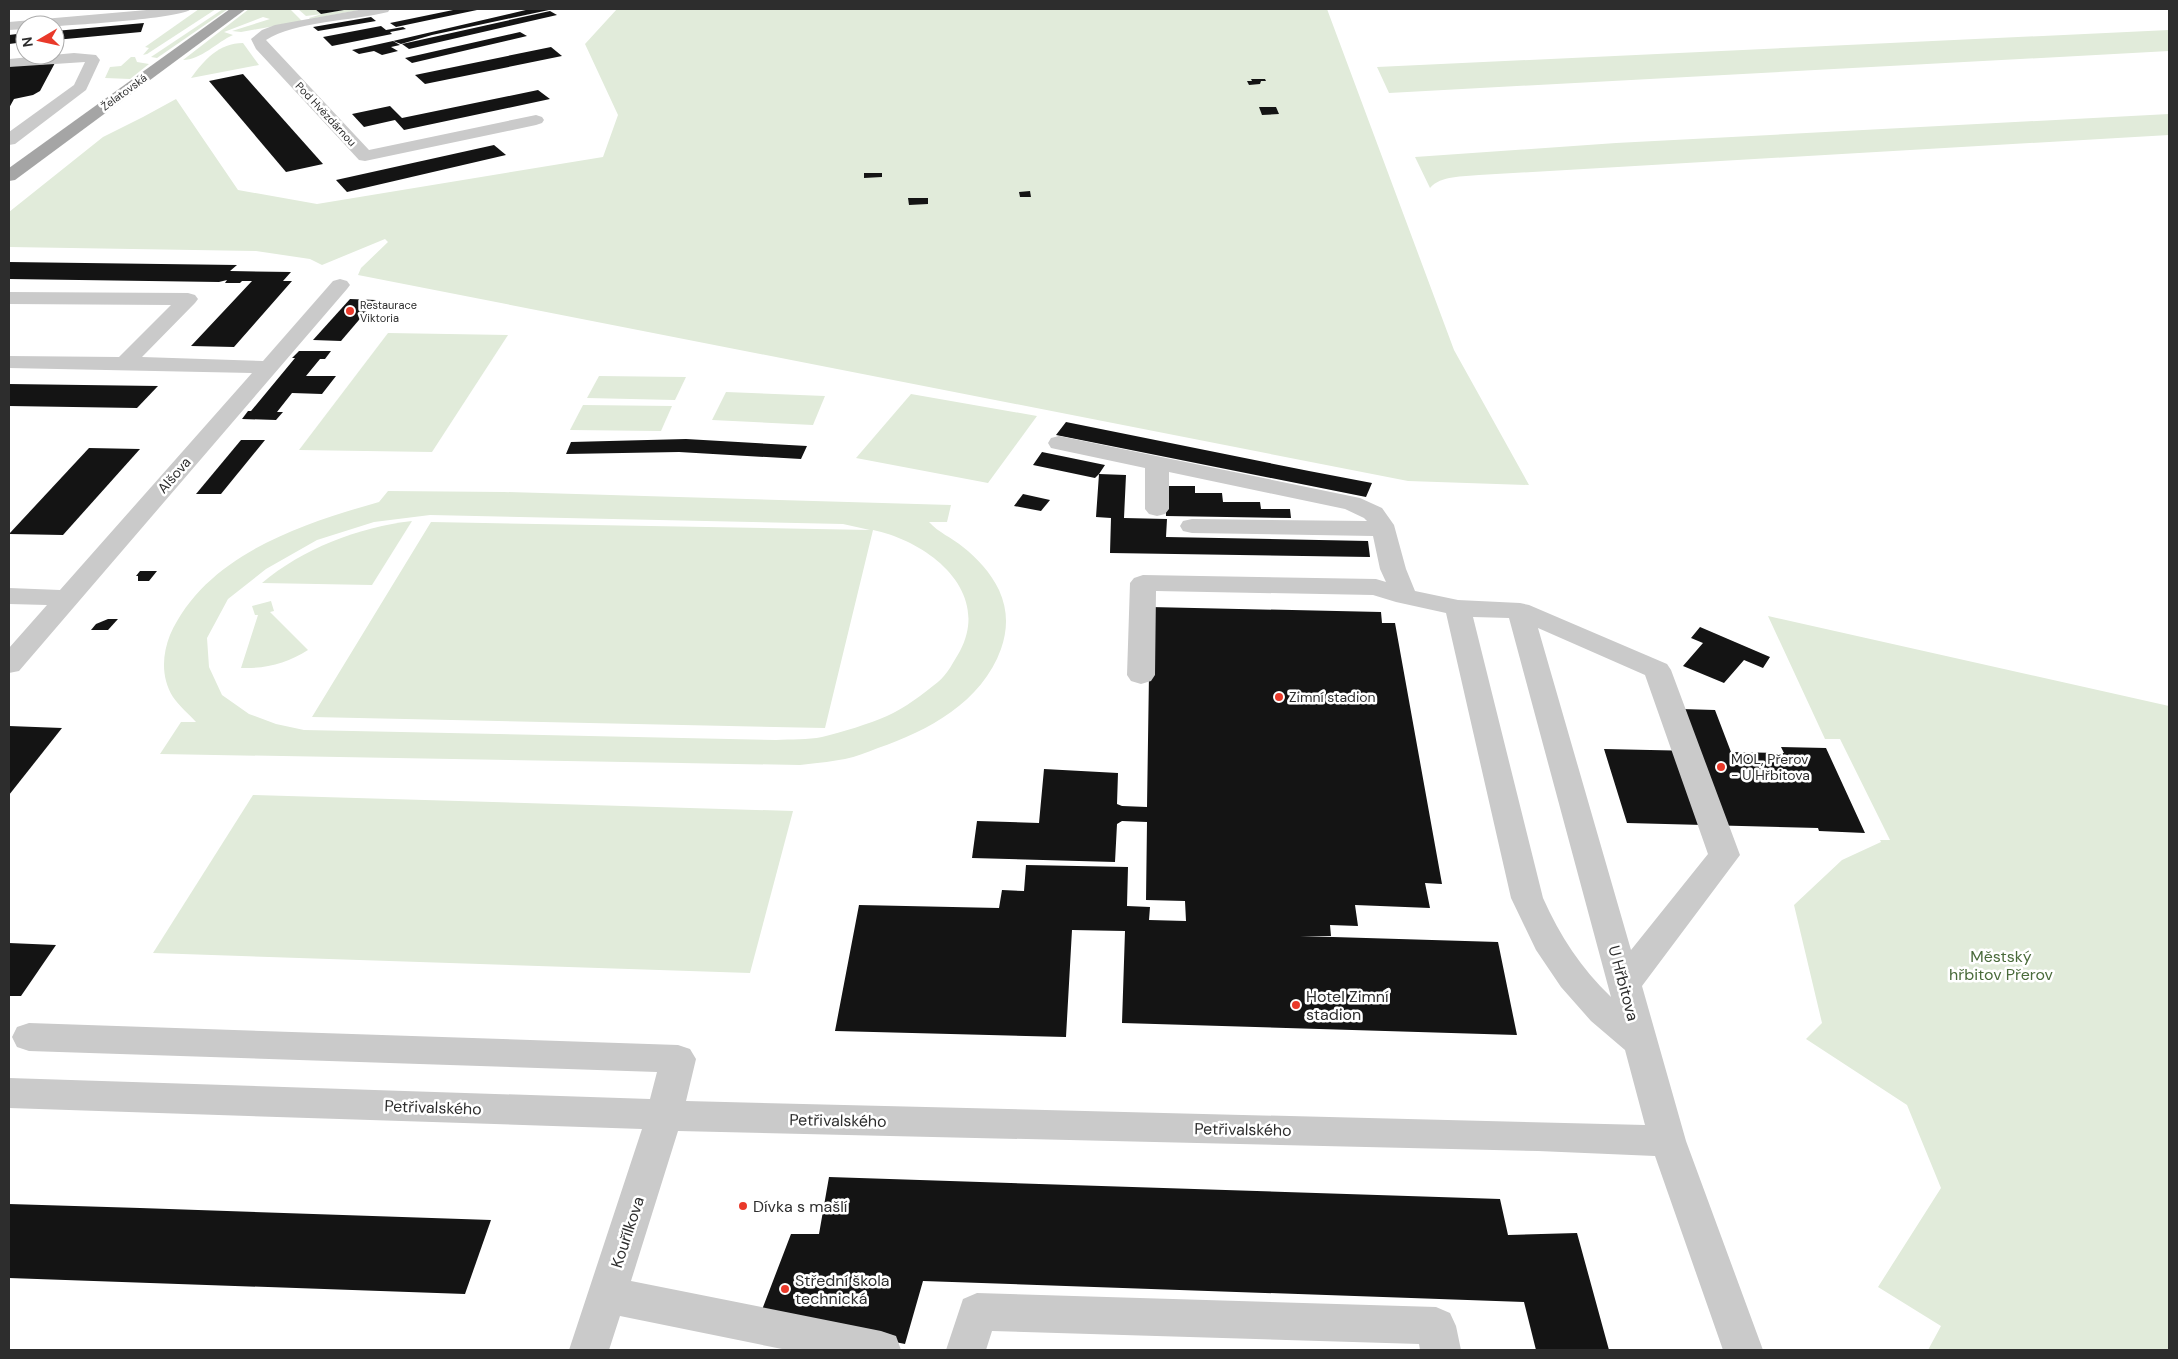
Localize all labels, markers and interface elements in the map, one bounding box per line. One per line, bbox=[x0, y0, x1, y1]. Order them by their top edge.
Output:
north arrow bbox=[15, 15, 65, 65]
text: N bbox=[17, 36, 37, 48]
street label: Želatovská bbox=[98, 71, 150, 113]
street label: Pod Hvězdárnou bbox=[293, 79, 359, 149]
place label: Restaurace Viktoria bbox=[360, 298, 417, 325]
marker: Restaurace Viktoria bbox=[344, 305, 356, 317]
street label: Alšova bbox=[153, 453, 195, 497]
place label: Zimní stadion bbox=[1289, 688, 1376, 706]
marker: Zimní stadion bbox=[1273, 691, 1285, 703]
place label: MOL, Přerov - U Hřbitova bbox=[1731, 750, 1810, 784]
marker: MOL, Přerov - U Hřbitova bbox=[1715, 761, 1727, 773]
street label: U Hřbitova bbox=[1603, 943, 1644, 1023]
park label: Městský hřbitov Přerov bbox=[1949, 946, 2054, 985]
place label: Hotel Zimní stadion bbox=[1306, 986, 1389, 1025]
marker: Hotel Zimní stadion bbox=[1290, 999, 1302, 1011]
street label: Petřivalského bbox=[384, 1095, 482, 1120]
street label: Petřivalského bbox=[789, 1109, 887, 1132]
street label: Petřivalského bbox=[1194, 1118, 1292, 1141]
street label: Kouřílkova bbox=[606, 1194, 649, 1271]
place label: Dívka s mašlí bbox=[753, 1196, 848, 1217]
marker: Dívka s mašlí bbox=[737, 1200, 749, 1212]
place label: Střední škola technická bbox=[795, 1270, 890, 1309]
marker: Střední škola technická bbox=[779, 1283, 791, 1295]

